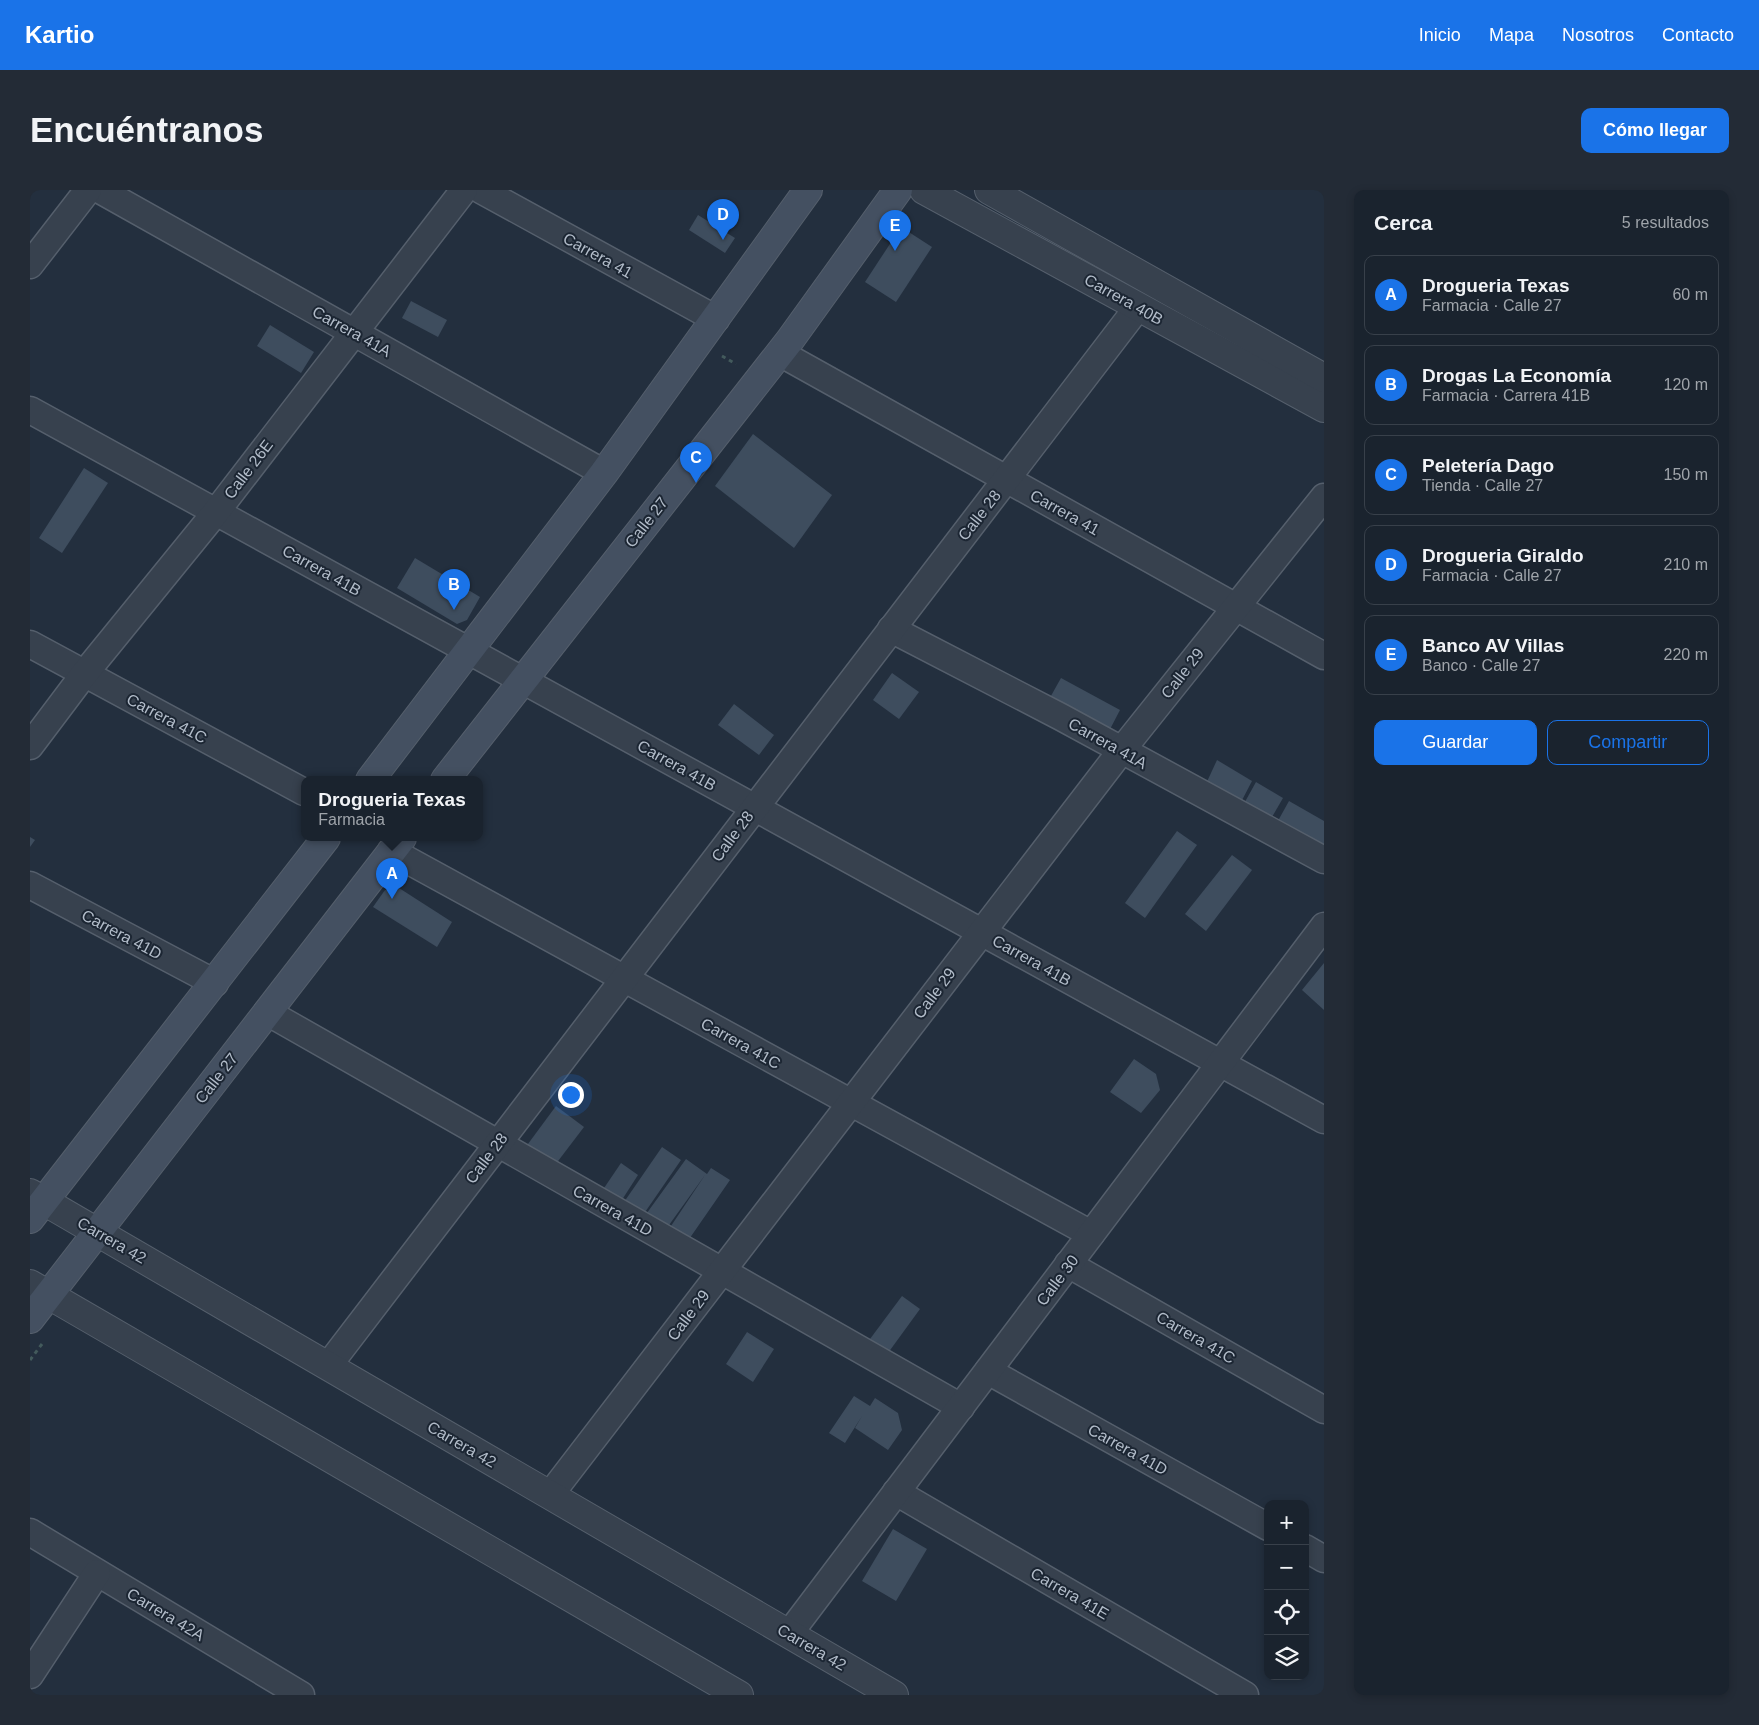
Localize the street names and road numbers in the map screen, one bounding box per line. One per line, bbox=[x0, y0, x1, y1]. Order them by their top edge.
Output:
street label: Carrera 41 bbox=[560, 229, 635, 281]
street label: Carrera 40B bbox=[1082, 271, 1166, 328]
street label: Carrera 41A bbox=[310, 303, 394, 360]
street label: Calle 26E bbox=[221, 436, 276, 502]
street label: Carrera 41 bbox=[1027, 486, 1102, 538]
street label: Calle 28 bbox=[955, 487, 1004, 544]
street label: Calle 27 bbox=[622, 494, 671, 551]
street label: Carrera 41B bbox=[280, 542, 364, 599]
street label: Calle 29 bbox=[1158, 645, 1207, 702]
street label: Carrera 41C bbox=[124, 690, 210, 747]
street label: Carrera 41A bbox=[1066, 715, 1150, 772]
street label: Carrera 41B bbox=[635, 737, 719, 794]
street label: Calle 28 bbox=[708, 808, 757, 865]
street label: Carrera 41D bbox=[79, 906, 165, 963]
street label: Carrera 41B bbox=[990, 932, 1074, 989]
street label: Calle 29 bbox=[910, 965, 959, 1022]
street label: Carrera 41C bbox=[698, 1015, 783, 1072]
street label: Calle 27 bbox=[192, 1050, 241, 1107]
street label: Calle 28 bbox=[462, 1130, 511, 1187]
street label: Carrera 41D bbox=[570, 1182, 655, 1239]
street label: Carrera 42 bbox=[74, 1214, 149, 1267]
street label: Calle 30 bbox=[1033, 1252, 1082, 1309]
street label: Calle 29 bbox=[664, 1287, 713, 1344]
street label: Carrera 41C bbox=[1153, 1308, 1238, 1367]
street label: Carrera 42 bbox=[424, 1418, 499, 1471]
street label: Carrera 41D bbox=[1085, 1421, 1170, 1478]
street label: Carrera 41E bbox=[1028, 1564, 1112, 1623]
street label: Carrera 42A bbox=[124, 1585, 208, 1644]
street label: Carrera 42 bbox=[774, 1621, 849, 1674]

